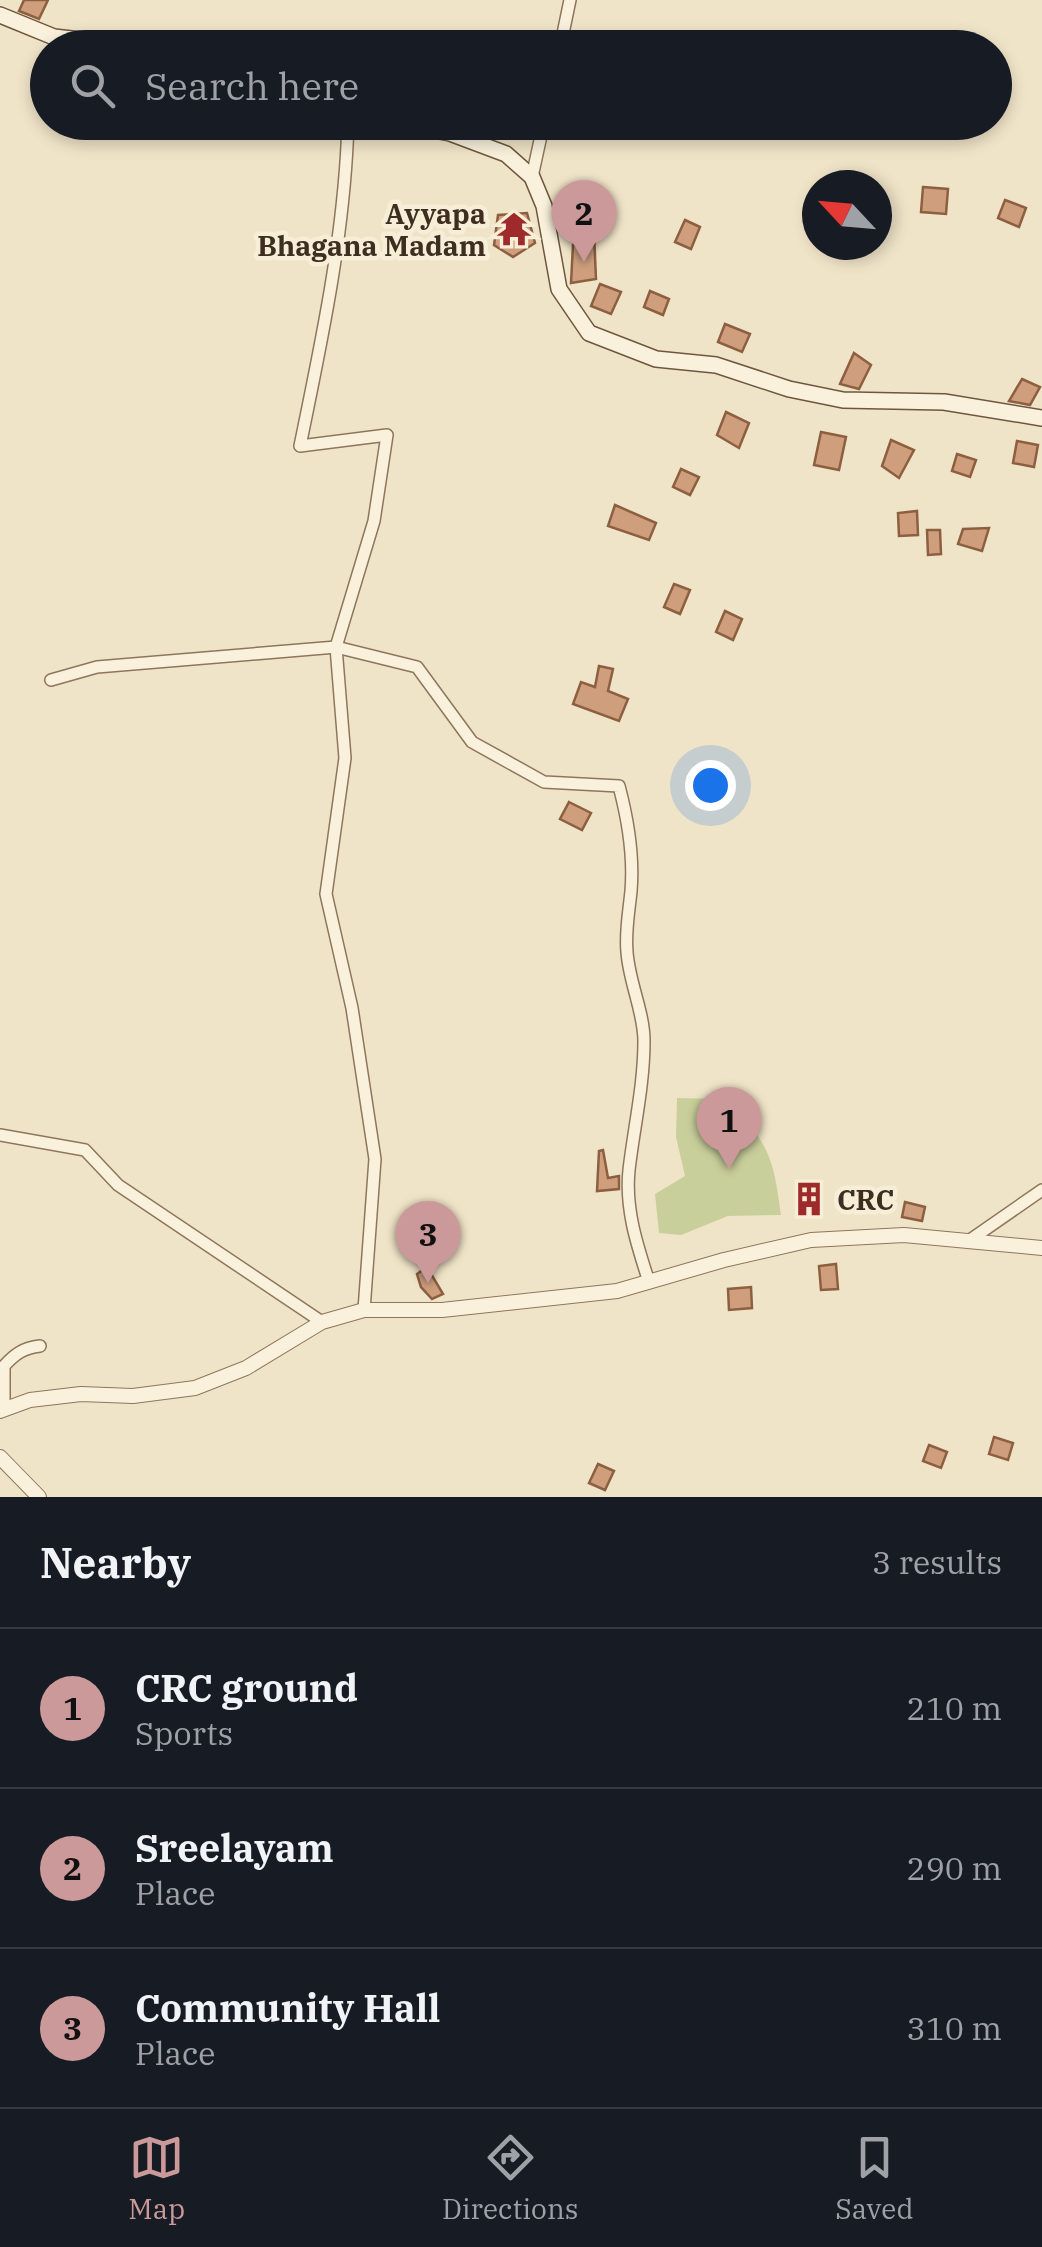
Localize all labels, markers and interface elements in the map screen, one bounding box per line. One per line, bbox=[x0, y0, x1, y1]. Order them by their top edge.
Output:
search box bbox=[30, 30, 1012, 140]
icon: search bbox=[65, 58, 120, 113]
text: Search here bbox=[145, 61, 359, 110]
north arrow bbox=[802, 170, 892, 260]
pin: 2 bbox=[552, 180, 616, 262]
place label: Ayyapa Bhagana Madam bbox=[257, 195, 486, 264]
temple icon: Ayyapa Bhagana Madam bbox=[495, 210, 533, 248]
your location bbox=[685, 760, 736, 811]
pin: 1 bbox=[696, 1086, 762, 1169]
building icon: CRC bbox=[790, 1180, 828, 1218]
place label: CRC bbox=[837, 1181, 894, 1218]
pin: 3 bbox=[396, 1200, 460, 1283]
text: Nearby bbox=[40, 1535, 191, 1590]
text: 3 results bbox=[872, 1541, 1002, 1583]
text: CRC ground bbox=[135, 1663, 358, 1712]
text: 1 bbox=[63, 1687, 82, 1729]
text: 210 m bbox=[906, 1687, 1002, 1729]
text: Sports bbox=[135, 1712, 233, 1754]
text: Sreelayam bbox=[135, 1823, 334, 1872]
text: 2 bbox=[63, 1847, 82, 1889]
text: 290 m bbox=[906, 1847, 1002, 1889]
text: Place bbox=[135, 1872, 215, 1914]
text: Community Hall bbox=[135, 1983, 440, 2032]
text: 3 bbox=[63, 2007, 82, 2049]
text: 310 m bbox=[906, 2007, 1002, 2049]
text: Place bbox=[135, 2032, 215, 2074]
tab: Map bbox=[128, 2130, 185, 2227]
tab: Directions bbox=[442, 2130, 578, 2227]
tab: Saved bbox=[835, 2130, 914, 2227]

